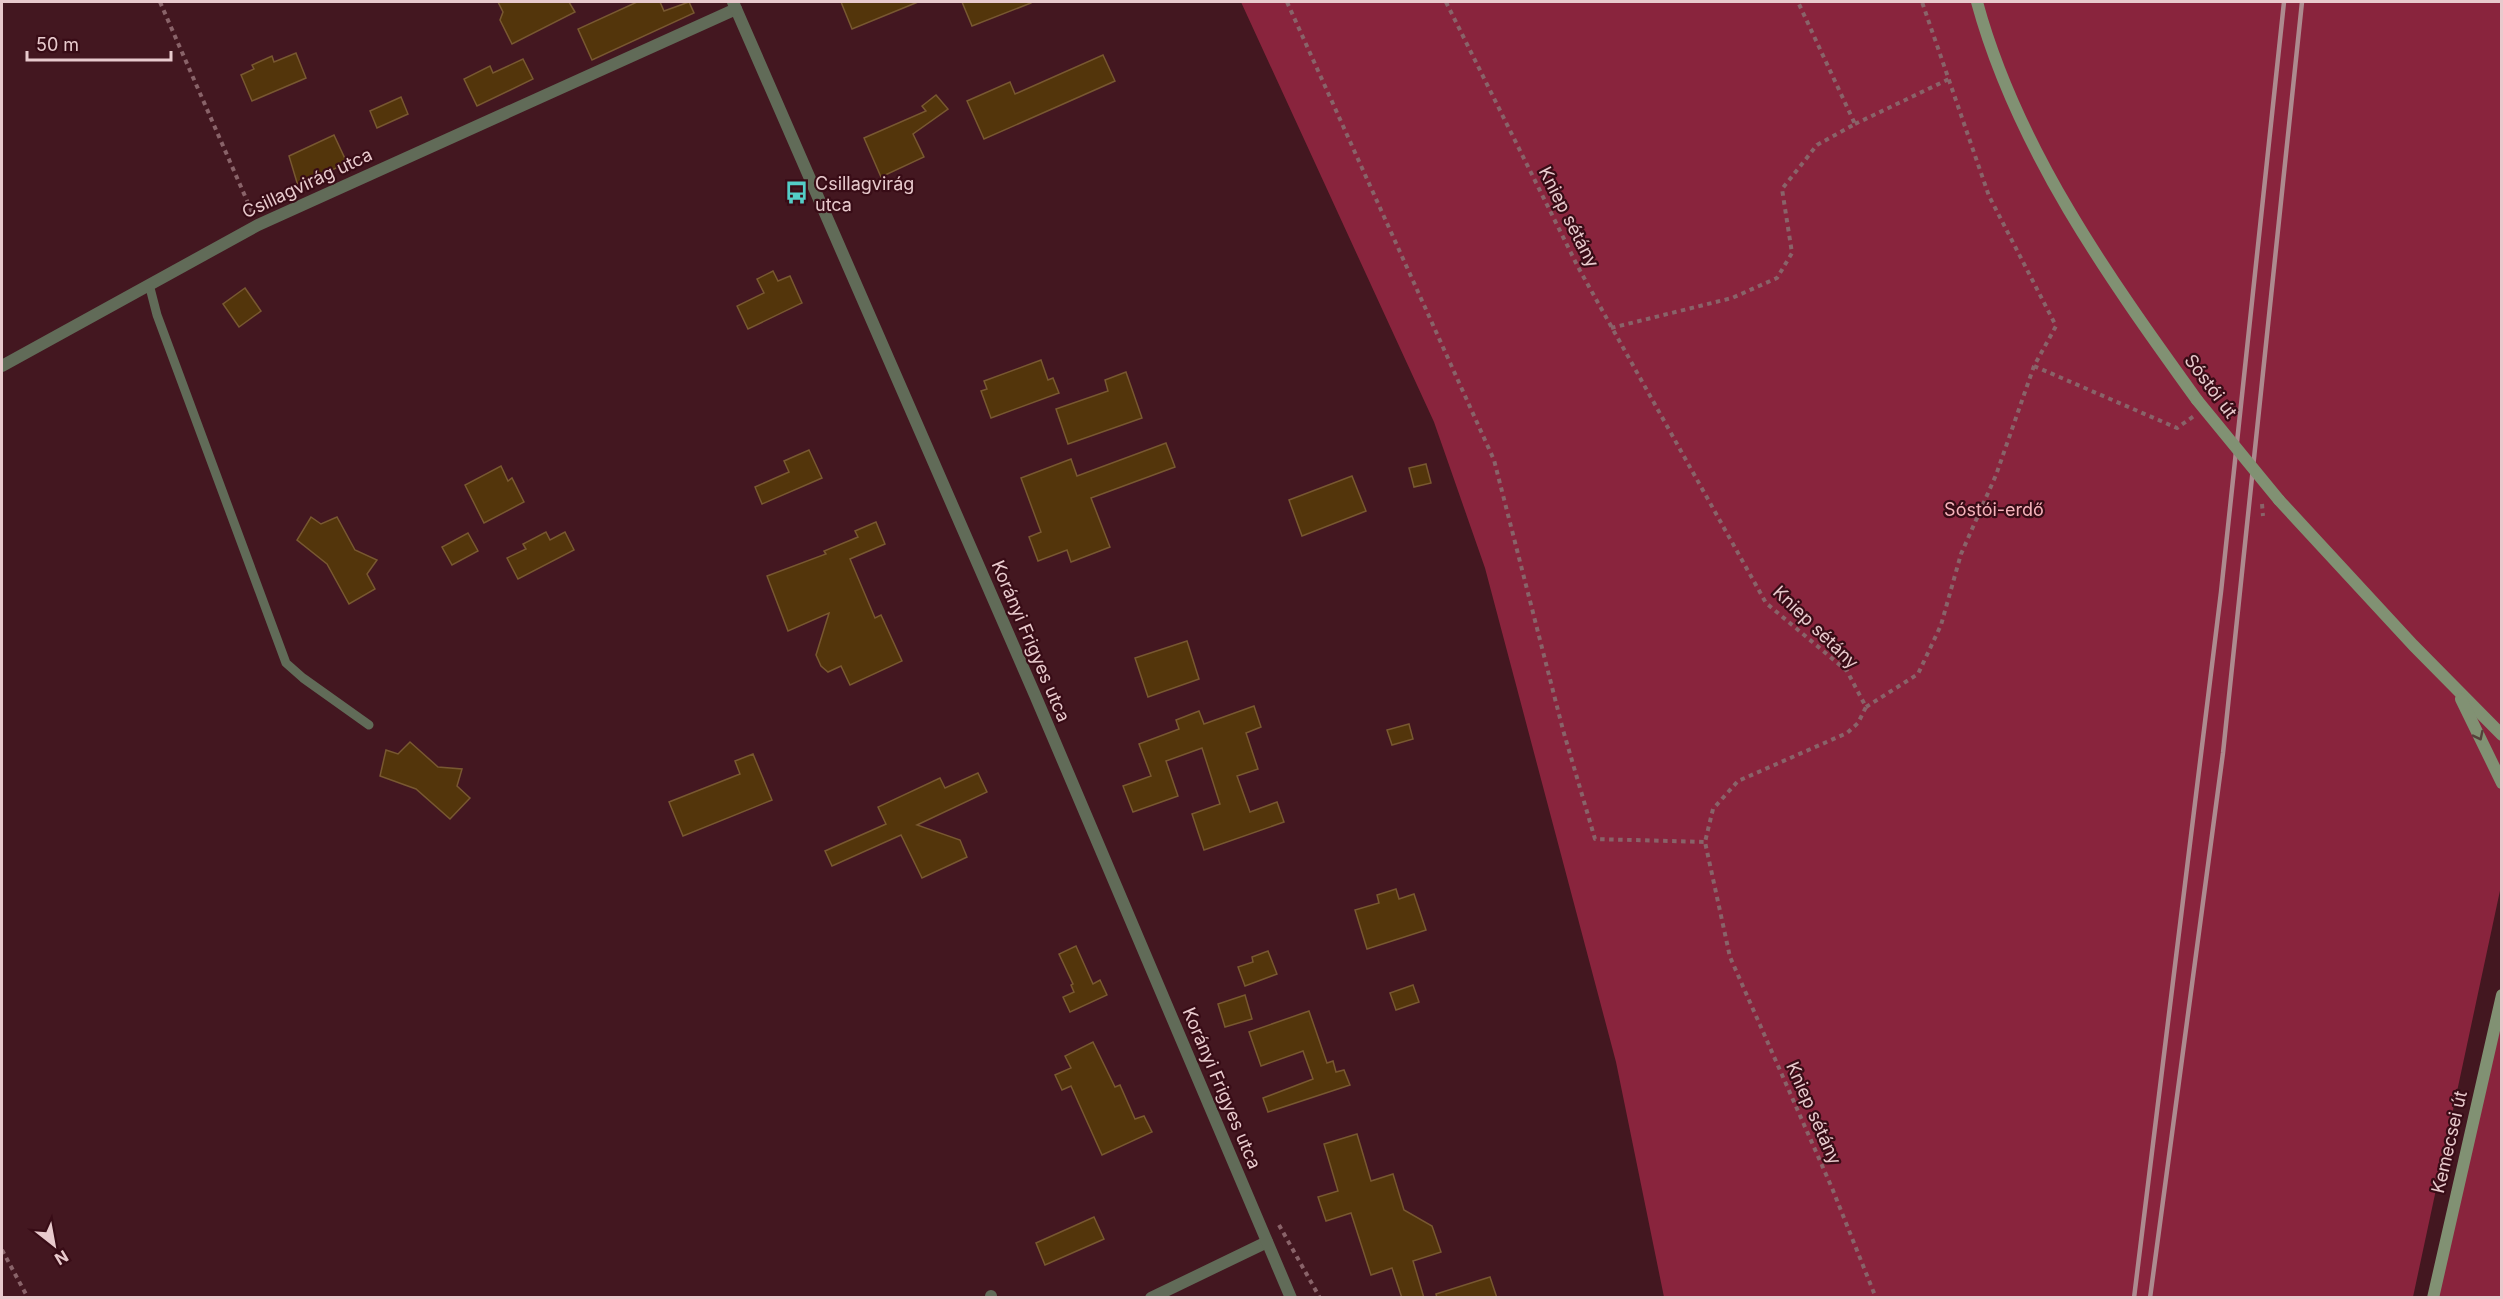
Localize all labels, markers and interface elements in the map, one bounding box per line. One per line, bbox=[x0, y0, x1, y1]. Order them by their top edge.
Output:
scale bar bbox=[27, 24, 171, 62]
text: 50 m bbox=[36, 34, 79, 55]
street label: Csillagvirág utca bbox=[239, 144, 375, 222]
street label: Kniep sétány bbox=[1535, 163, 1603, 271]
place label: Csillagvirág utca bbox=[815, 173, 914, 215]
bus stop icon: Csillagvirág utca bbox=[784, 180, 810, 206]
street label: Sóstói út bbox=[2180, 350, 2242, 422]
park label: Sóstói-erdő bbox=[1944, 499, 2044, 520]
street label: Korányi Frigyes utca bbox=[987, 557, 1075, 725]
street label: Kniep sétány bbox=[1769, 581, 1863, 673]
one-way arrow bbox=[2472, 729, 2484, 740]
street label: Korányi Frigyes utca bbox=[1178, 1004, 1266, 1172]
street label: Kniep sétány bbox=[1782, 1058, 1846, 1168]
street label: Kemecsei út bbox=[2427, 1089, 2471, 1195]
north arrow bbox=[24, 1215, 84, 1275]
text: N bbox=[51, 1246, 72, 1270]

